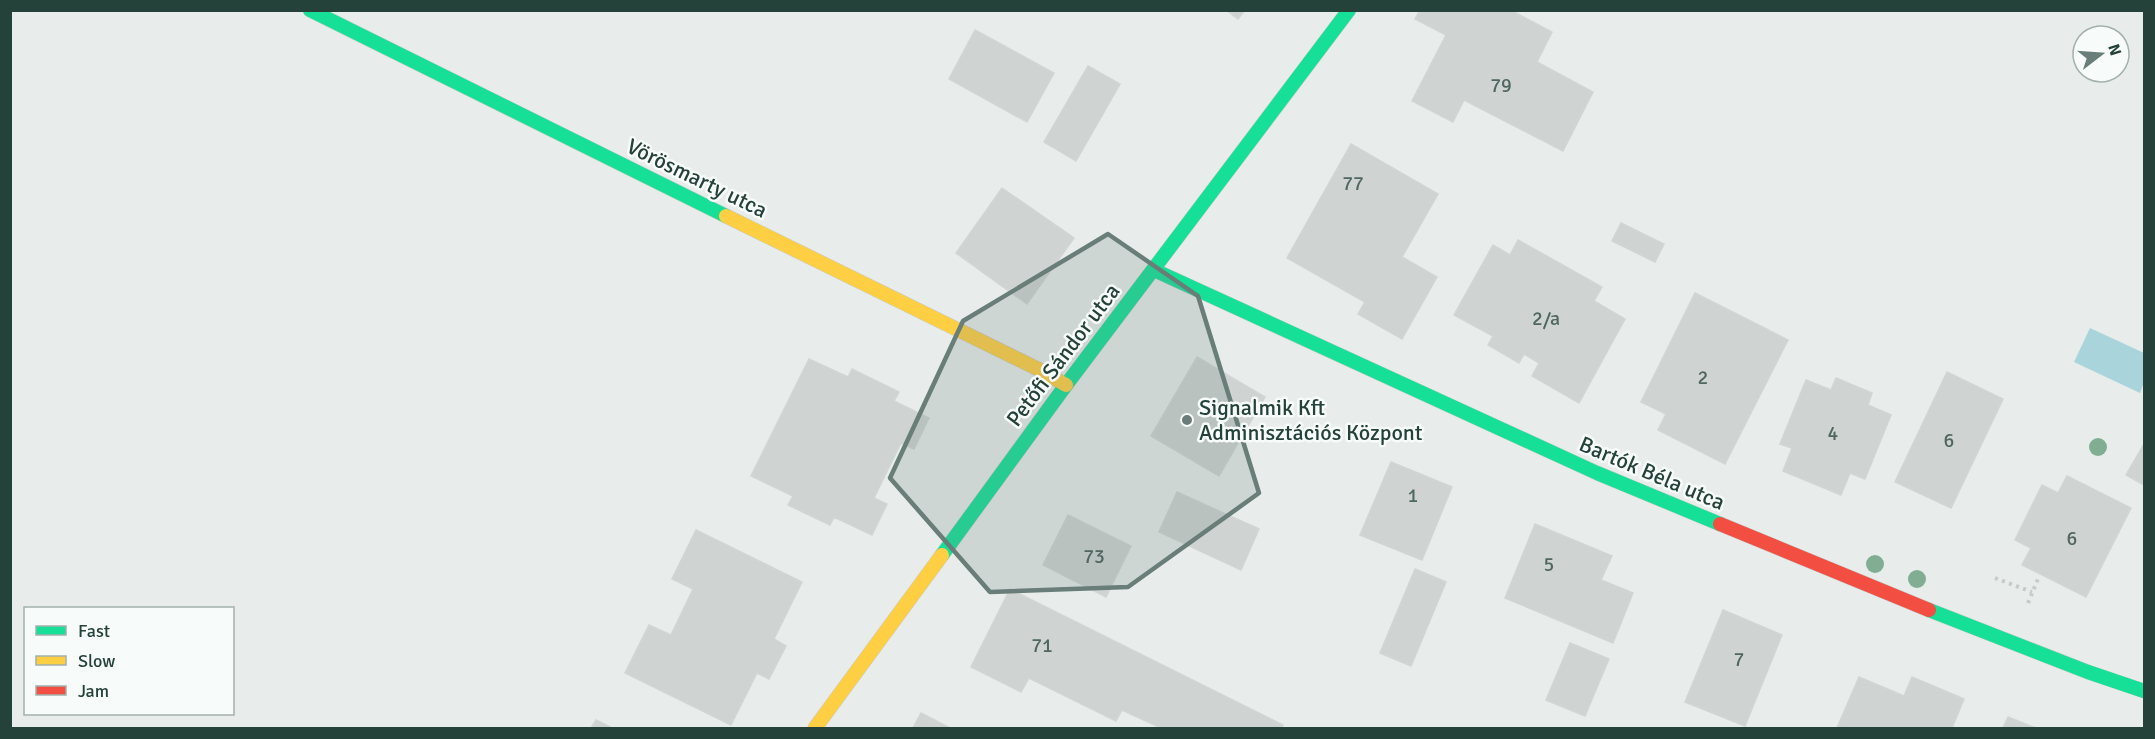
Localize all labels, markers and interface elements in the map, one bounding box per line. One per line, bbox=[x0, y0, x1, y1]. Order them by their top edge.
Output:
north arrow bbox=[2071, 24, 2131, 84]
text: N bbox=[2103, 42, 2126, 58]
house number: 79 bbox=[1490, 73, 1512, 98]
street label: Vörösmarty utca bbox=[622, 132, 772, 224]
house number: 77 bbox=[1342, 171, 1364, 196]
street label: Petőfi Sándor utca bbox=[1001, 278, 1125, 432]
house number: 2/a bbox=[1532, 306, 1560, 331]
house number: 2 bbox=[1698, 365, 1708, 390]
place label: Signalmik Kft Adminisztációs Központ bbox=[1199, 394, 1423, 446]
marker: Signalmik Kft Adminisztációs Központ bbox=[1180, 413, 1194, 427]
house number: 4 bbox=[1828, 421, 1839, 446]
house number: 6 bbox=[1944, 428, 1954, 453]
street label: Bartók Béla utca bbox=[1575, 430, 1729, 516]
house number: 1 bbox=[1408, 483, 1418, 508]
house number: 6 bbox=[2067, 526, 2077, 551]
house number: 73 bbox=[1083, 544, 1105, 569]
house number: 5 bbox=[1544, 552, 1554, 577]
legend bbox=[24, 607, 234, 715]
text: Fast bbox=[78, 620, 110, 642]
house number: 71 bbox=[1031, 633, 1053, 658]
house number: 7 bbox=[1734, 647, 1744, 672]
text: Slow bbox=[78, 650, 115, 672]
text: Jam bbox=[78, 680, 109, 702]

